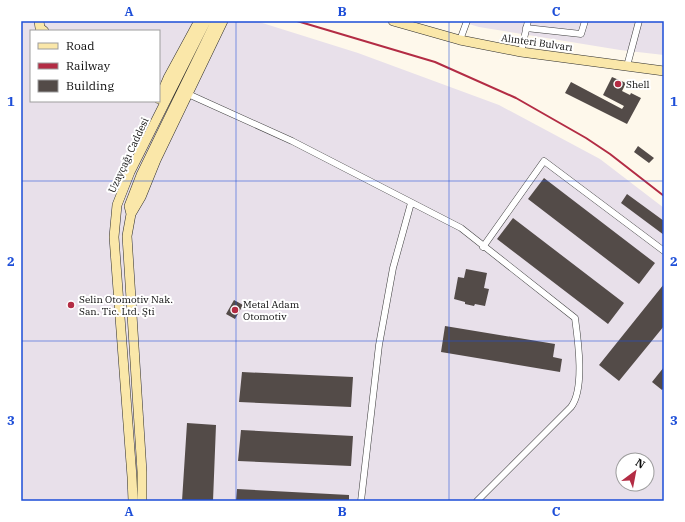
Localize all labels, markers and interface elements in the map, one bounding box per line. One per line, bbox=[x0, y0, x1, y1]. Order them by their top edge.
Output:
text: A bbox=[124, 3, 134, 20]
text: B bbox=[337, 3, 347, 20]
text: C bbox=[552, 3, 561, 20]
legend bbox=[30, 30, 160, 102]
street label: Alınteri Bulvarı bbox=[500, 31, 574, 54]
text: Road bbox=[66, 38, 95, 53]
text: Railway bbox=[66, 58, 111, 73]
text: Building bbox=[66, 78, 114, 93]
place label: Shell bbox=[626, 78, 649, 91]
marker: Shell bbox=[613, 79, 623, 89]
text: 1 bbox=[7, 93, 15, 110]
text: 1 bbox=[670, 93, 678, 110]
street label: Uzayçağı Caddesi bbox=[105, 115, 152, 195]
text: 2 bbox=[7, 253, 15, 270]
text: 2 bbox=[670, 253, 678, 270]
place label: Selin Otomotiv Nak. San. Tic. Ltd. Şti bbox=[79, 293, 173, 318]
place label: Metal Adam Otomotiv bbox=[243, 298, 300, 323]
marker: Selin Otomotiv Nak. San. Tic. Ltd. Şti bbox=[66, 300, 76, 310]
marker: Metal Adam Otomotiv bbox=[230, 305, 240, 315]
text: 3 bbox=[7, 412, 15, 429]
text: 3 bbox=[670, 412, 678, 429]
north arrow bbox=[615, 452, 655, 492]
text: N bbox=[633, 455, 648, 472]
text: A bbox=[124, 503, 134, 520]
text: B bbox=[337, 503, 347, 520]
text: C bbox=[552, 503, 561, 520]

